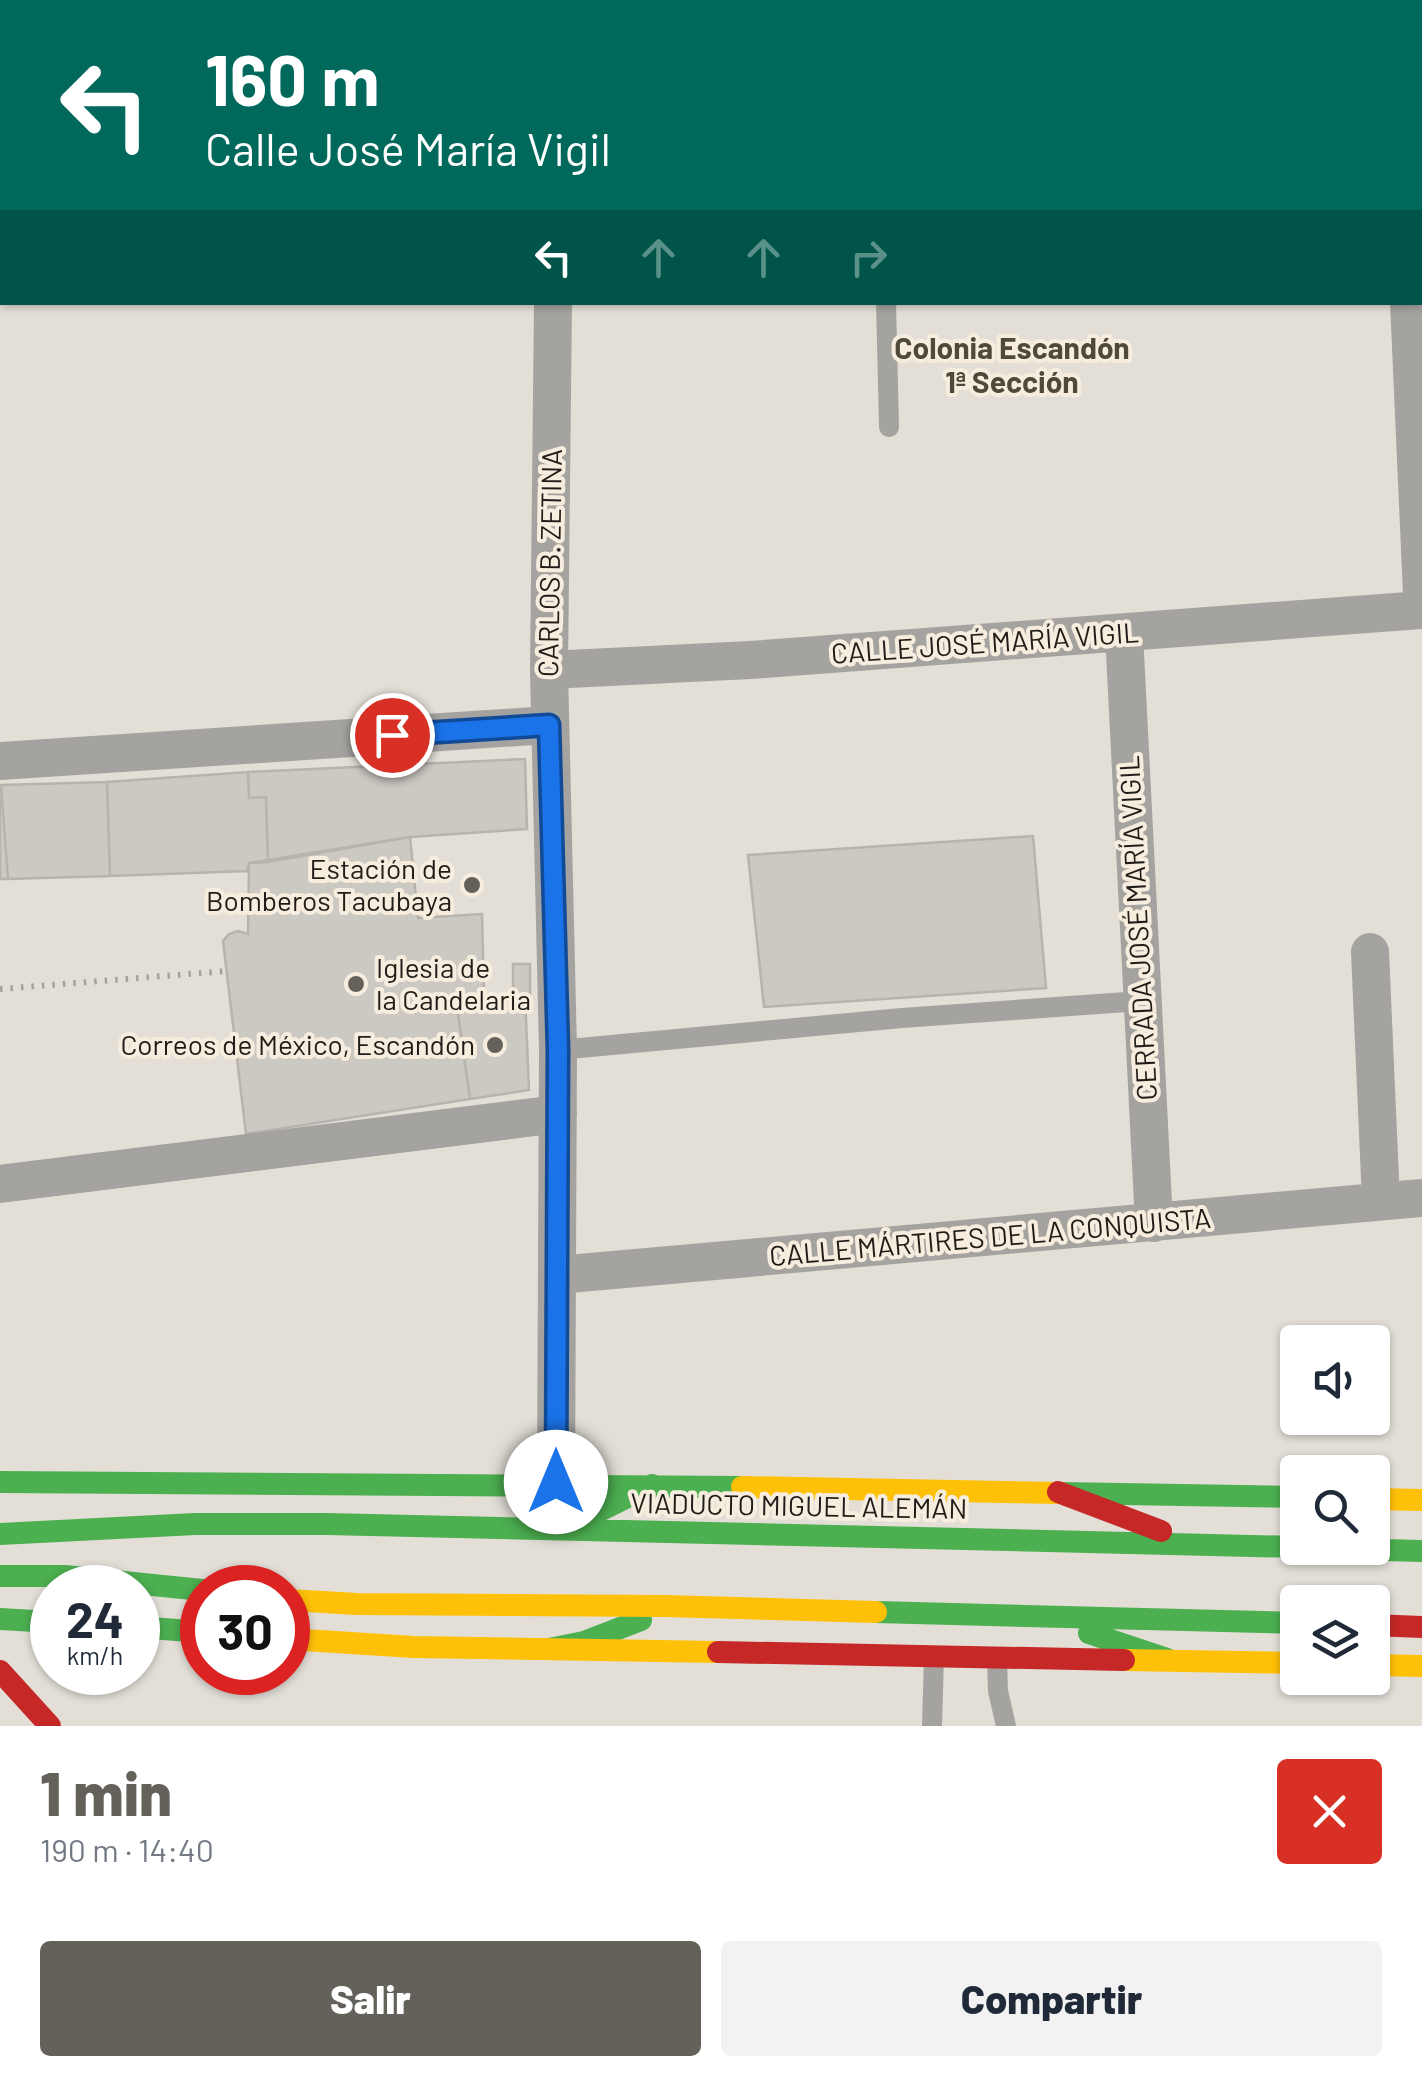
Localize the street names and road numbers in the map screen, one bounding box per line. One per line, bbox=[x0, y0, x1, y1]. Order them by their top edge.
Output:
street label: CARLOS B. ZETINA bbox=[530, 449, 568, 677]
street label: CALLE JOSÉ MARÍA VIGIL bbox=[830, 614, 1140, 670]
street label: CERRADA JOSÉ MARÍA VIGIL bbox=[1111, 755, 1163, 1102]
street label: CALLE MÁRTIRES DE LA CONQUISTA bbox=[768, 1200, 1212, 1272]
street label: VIADUCTO MIGUEL ALEMÁN bbox=[630, 1485, 968, 1525]

